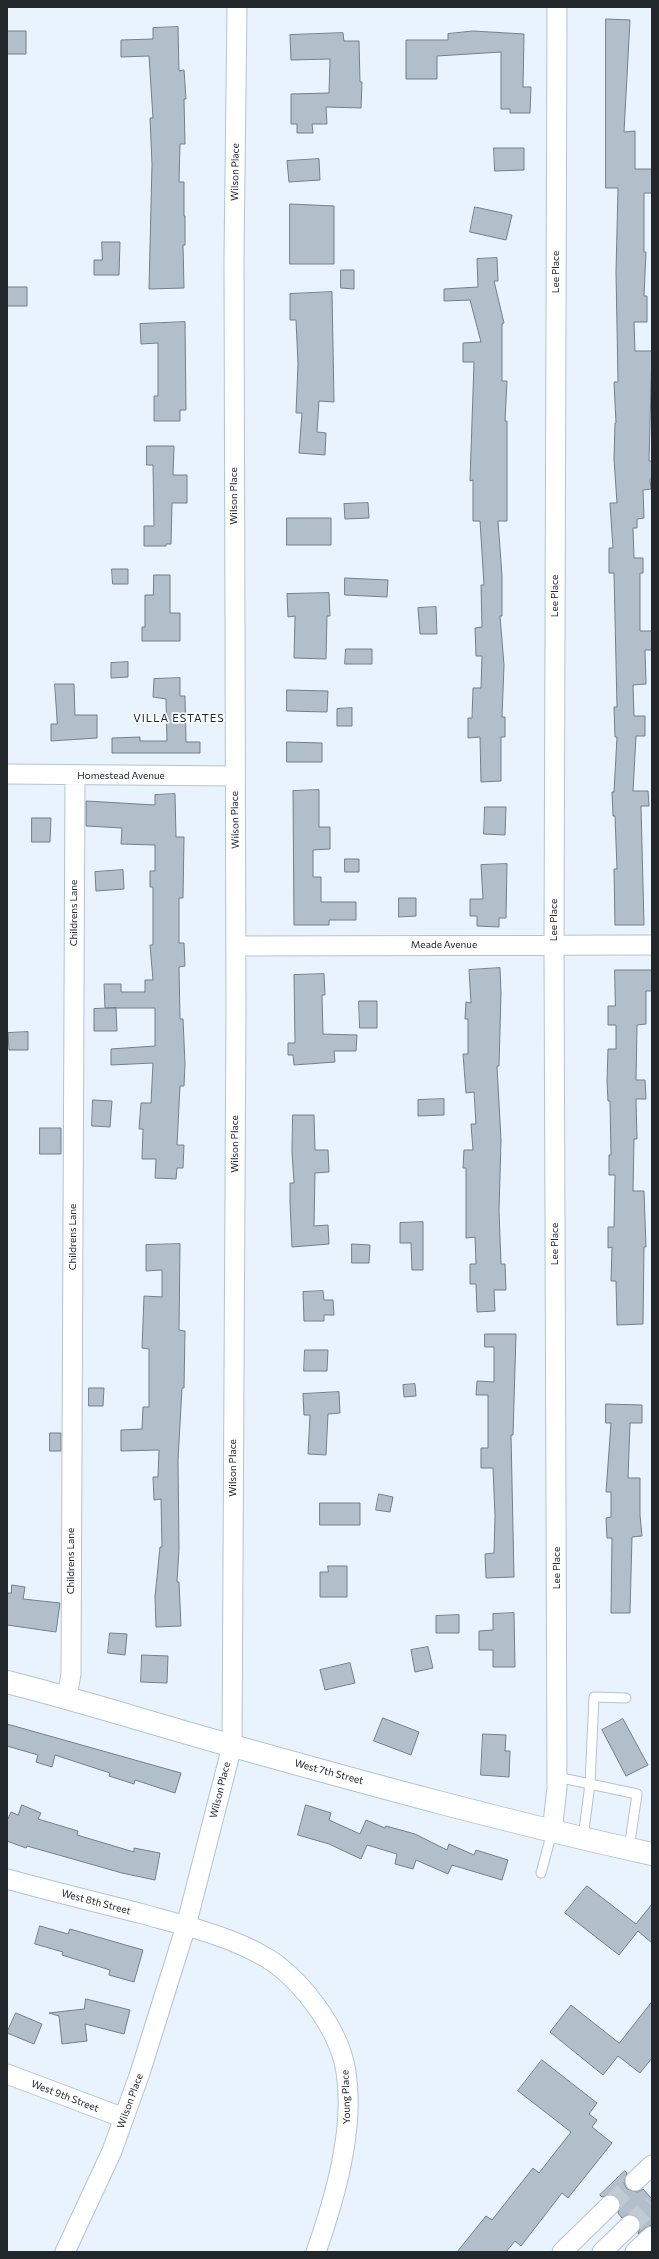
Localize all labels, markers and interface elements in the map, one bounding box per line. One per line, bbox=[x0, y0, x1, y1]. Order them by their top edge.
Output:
street label: Wilson Place bbox=[228, 143, 242, 201]
street label: Lee Place bbox=[550, 251, 562, 293]
street label: Wilson Place bbox=[228, 467, 240, 525]
street label: Lee Place bbox=[549, 575, 561, 617]
district label: VILLA ESTATES bbox=[133, 711, 225, 725]
street label: Homestead Avenue bbox=[77, 770, 165, 782]
street label: Wilson Place bbox=[228, 791, 242, 849]
street label: Childrens Lane bbox=[68, 880, 80, 946]
street label: Lee Place bbox=[548, 899, 560, 941]
street label: Meade Avenue bbox=[411, 939, 477, 951]
street label: Wilson Place bbox=[229, 1115, 241, 1173]
street label: Childrens Lane bbox=[67, 1204, 79, 1270]
street label: Lee Place bbox=[549, 1223, 561, 1265]
street label: Wilson Place bbox=[227, 1439, 239, 1497]
street label: Childrens Lane bbox=[65, 1528, 77, 1594]
street label: Lee Place bbox=[551, 1547, 563, 1589]
street label: West 7th Street bbox=[293, 1757, 365, 1787]
street label: Wilson Place bbox=[207, 1761, 233, 1819]
street label: West 8th Street bbox=[60, 1887, 132, 1917]
street label: Young Place bbox=[339, 2070, 353, 2124]
street label: Wilson Place bbox=[114, 2072, 146, 2130]
street label: West 9th Street bbox=[30, 2078, 100, 2114]

